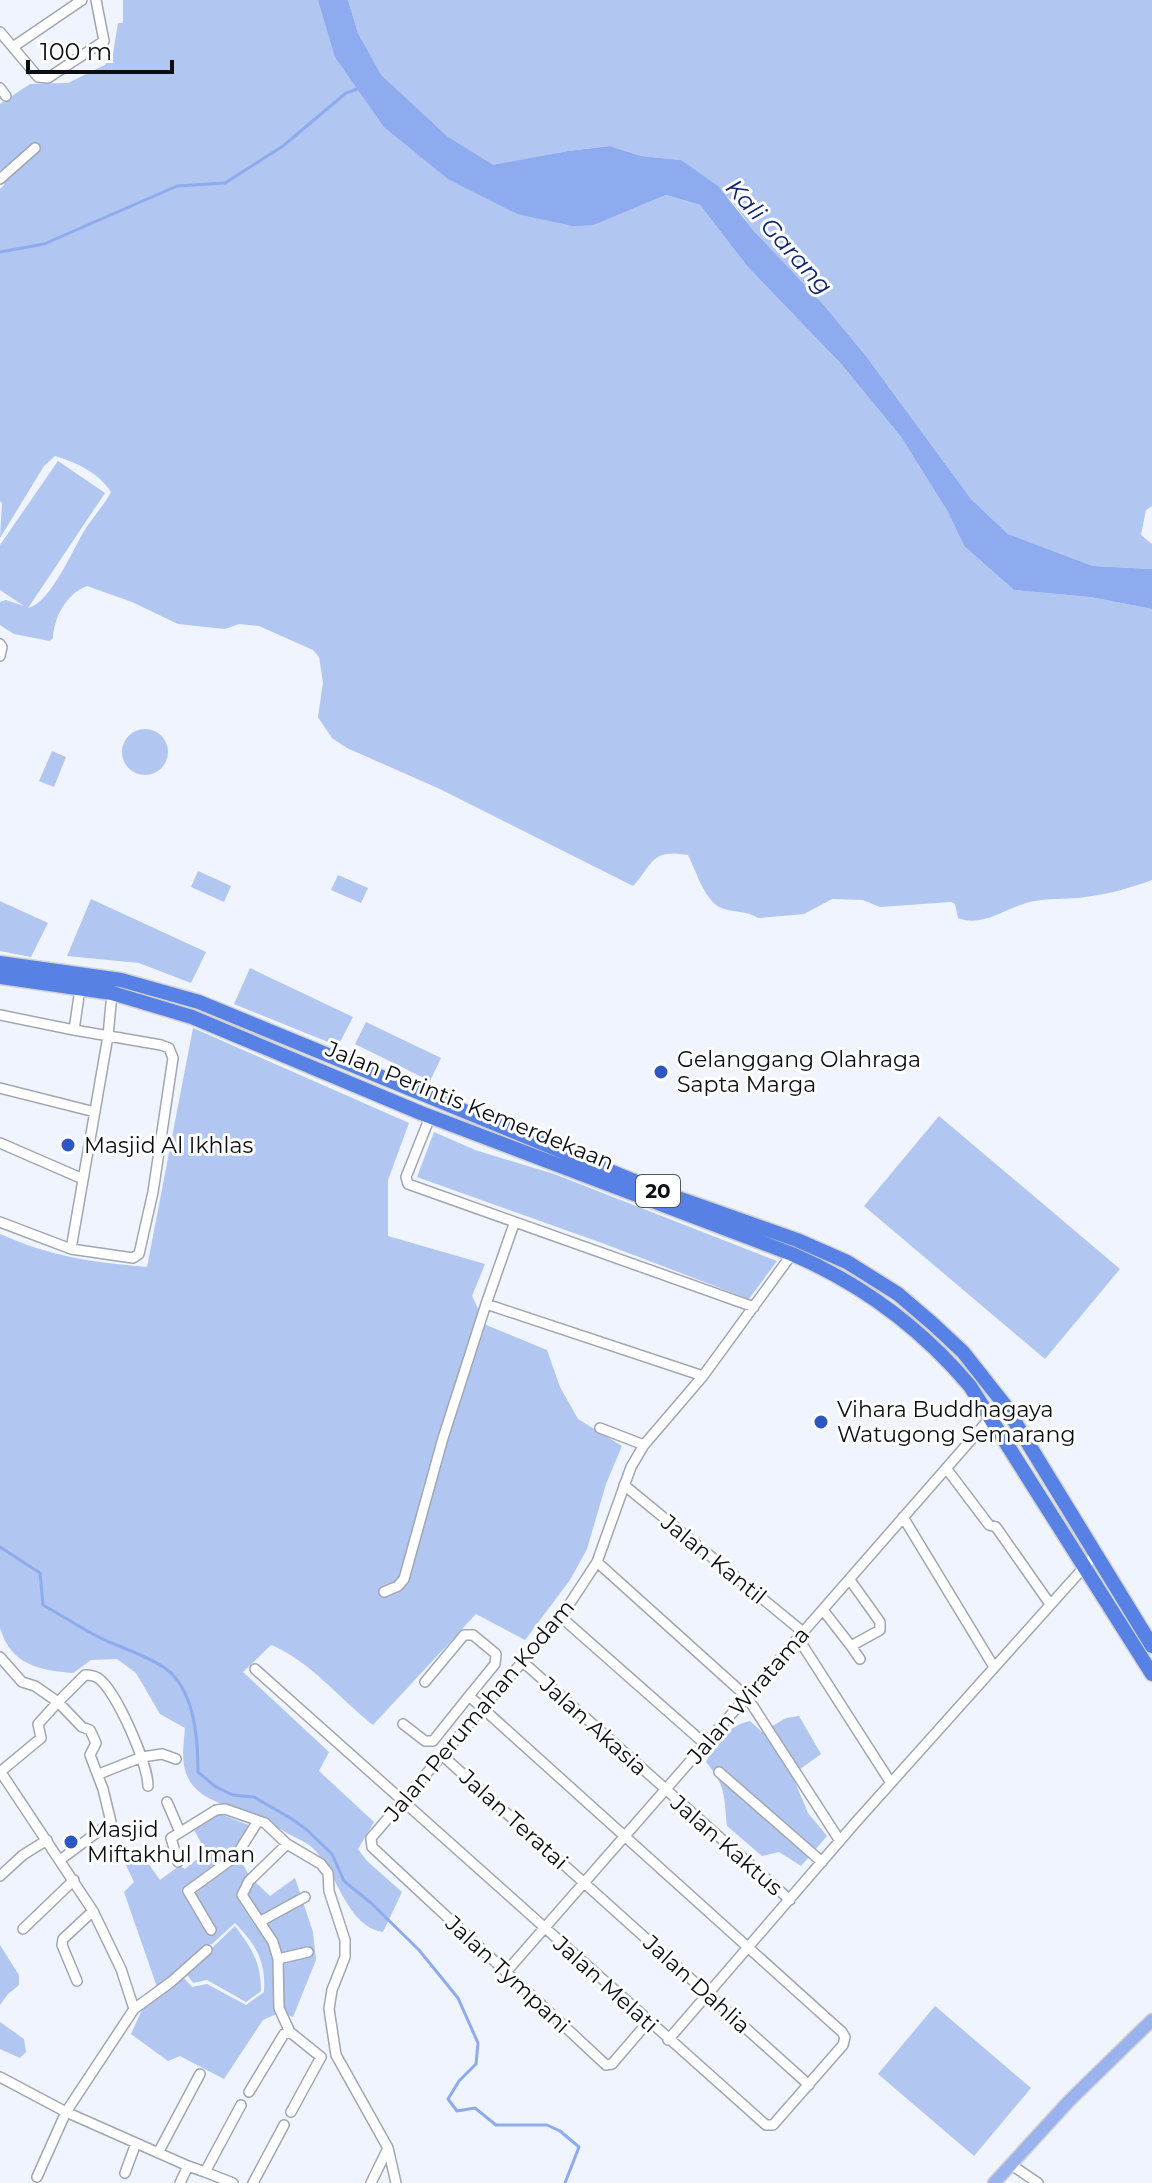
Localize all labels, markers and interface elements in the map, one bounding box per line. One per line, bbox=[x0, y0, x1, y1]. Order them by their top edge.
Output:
scale bar bbox=[28, 24, 172, 74]
text: 100 m bbox=[40, 37, 112, 66]
water label: Kali Garang bbox=[720, 173, 839, 300]
street label: Jalan Perintis Kemerdekaan bbox=[321, 1035, 618, 1176]
place label: Gelanggang Olahraga Sapta Marga bbox=[677, 1046, 921, 1098]
marker: Gelanggang Olahraga Sapta Marga bbox=[652, 1063, 670, 1081]
place label: Masjid Al Ikhlas bbox=[84, 1132, 253, 1159]
marker: Masjid Al Ikhlas bbox=[59, 1136, 77, 1154]
road number: 20 bbox=[636, 1175, 680, 1207]
place label: Vihara Buddhagaya Watugong Semarang bbox=[837, 1396, 1076, 1448]
marker: Vihara Buddhagaya Watugong Semarang bbox=[812, 1413, 830, 1431]
street label: Jalan Kantil bbox=[655, 1508, 772, 1610]
street label: Jalan Perumahan Kodam bbox=[378, 1594, 580, 1827]
street label: Jalan Wiratama bbox=[681, 1621, 815, 1770]
street label: Jalan Akasia bbox=[534, 1671, 653, 1782]
street label: Jalan Teratai bbox=[453, 1763, 573, 1875]
street label: Jalan Kaktus bbox=[664, 1789, 788, 1901]
place label: Masjid Miftakhul Iman bbox=[87, 1816, 255, 1868]
marker: Masjid Miftakhul Iman bbox=[62, 1833, 80, 1851]
street label: Jalan Tympani bbox=[439, 1909, 575, 2039]
street label: Jalan Dahlia bbox=[637, 1929, 756, 2039]
street label: Jalan Melati bbox=[547, 1930, 664, 2038]

